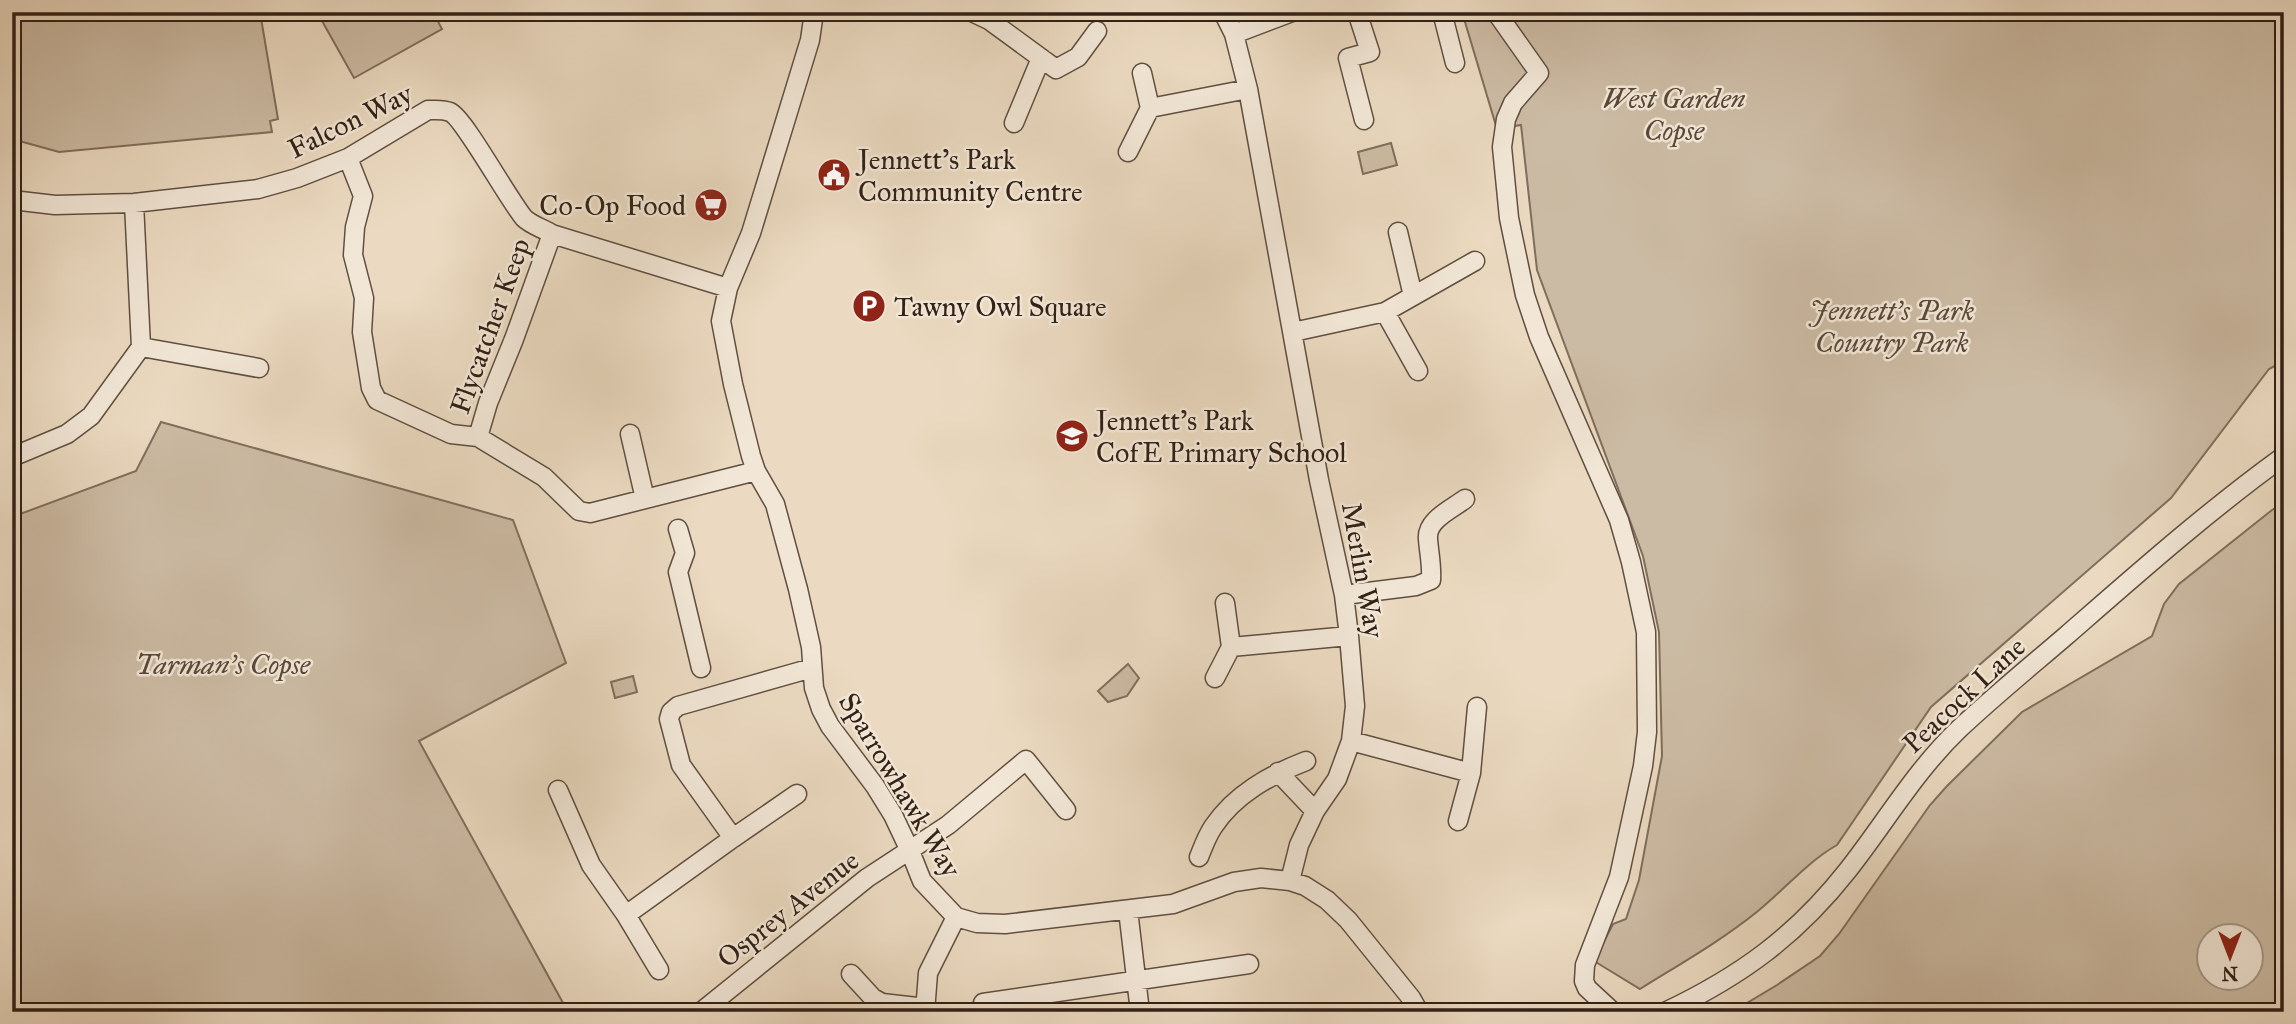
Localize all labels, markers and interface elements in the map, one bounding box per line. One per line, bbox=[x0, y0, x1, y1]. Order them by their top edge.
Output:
street label: Falcon Way bbox=[282, 75, 419, 166]
park label: West Garden Copse bbox=[1603, 81, 1746, 148]
place label: Jennett's Park Community Centre bbox=[855, 142, 1083, 209]
public building icon: Jennett's Park Community Centre bbox=[815, 156, 853, 194]
supermarket icon: Co-Op Food bbox=[692, 186, 730, 224]
place label: Co-Op Food bbox=[539, 188, 686, 223]
street label: Flycatcher Keep bbox=[442, 233, 538, 419]
parking icon: Tawny Owl Square bbox=[850, 287, 888, 325]
place label: Tawny Owl Square bbox=[894, 289, 1107, 324]
park label: Jennett's Park Country Park bbox=[1808, 293, 1975, 360]
place label: Jennett's Park CofE Primary School bbox=[1093, 403, 1347, 470]
school or university icon: Jennett's Park CofE Primary School bbox=[1053, 417, 1091, 455]
street label: Merlin Way bbox=[1334, 500, 1392, 641]
street label: Peacock Lane bbox=[1895, 629, 2033, 761]
park label: Tarman's Copse bbox=[136, 647, 311, 682]
street label: Sparrowhawk Way bbox=[831, 686, 969, 884]
street label: Osprey Avenue bbox=[710, 843, 866, 975]
north arrow bbox=[2194, 922, 2264, 992]
text: N bbox=[2222, 962, 2238, 985]

